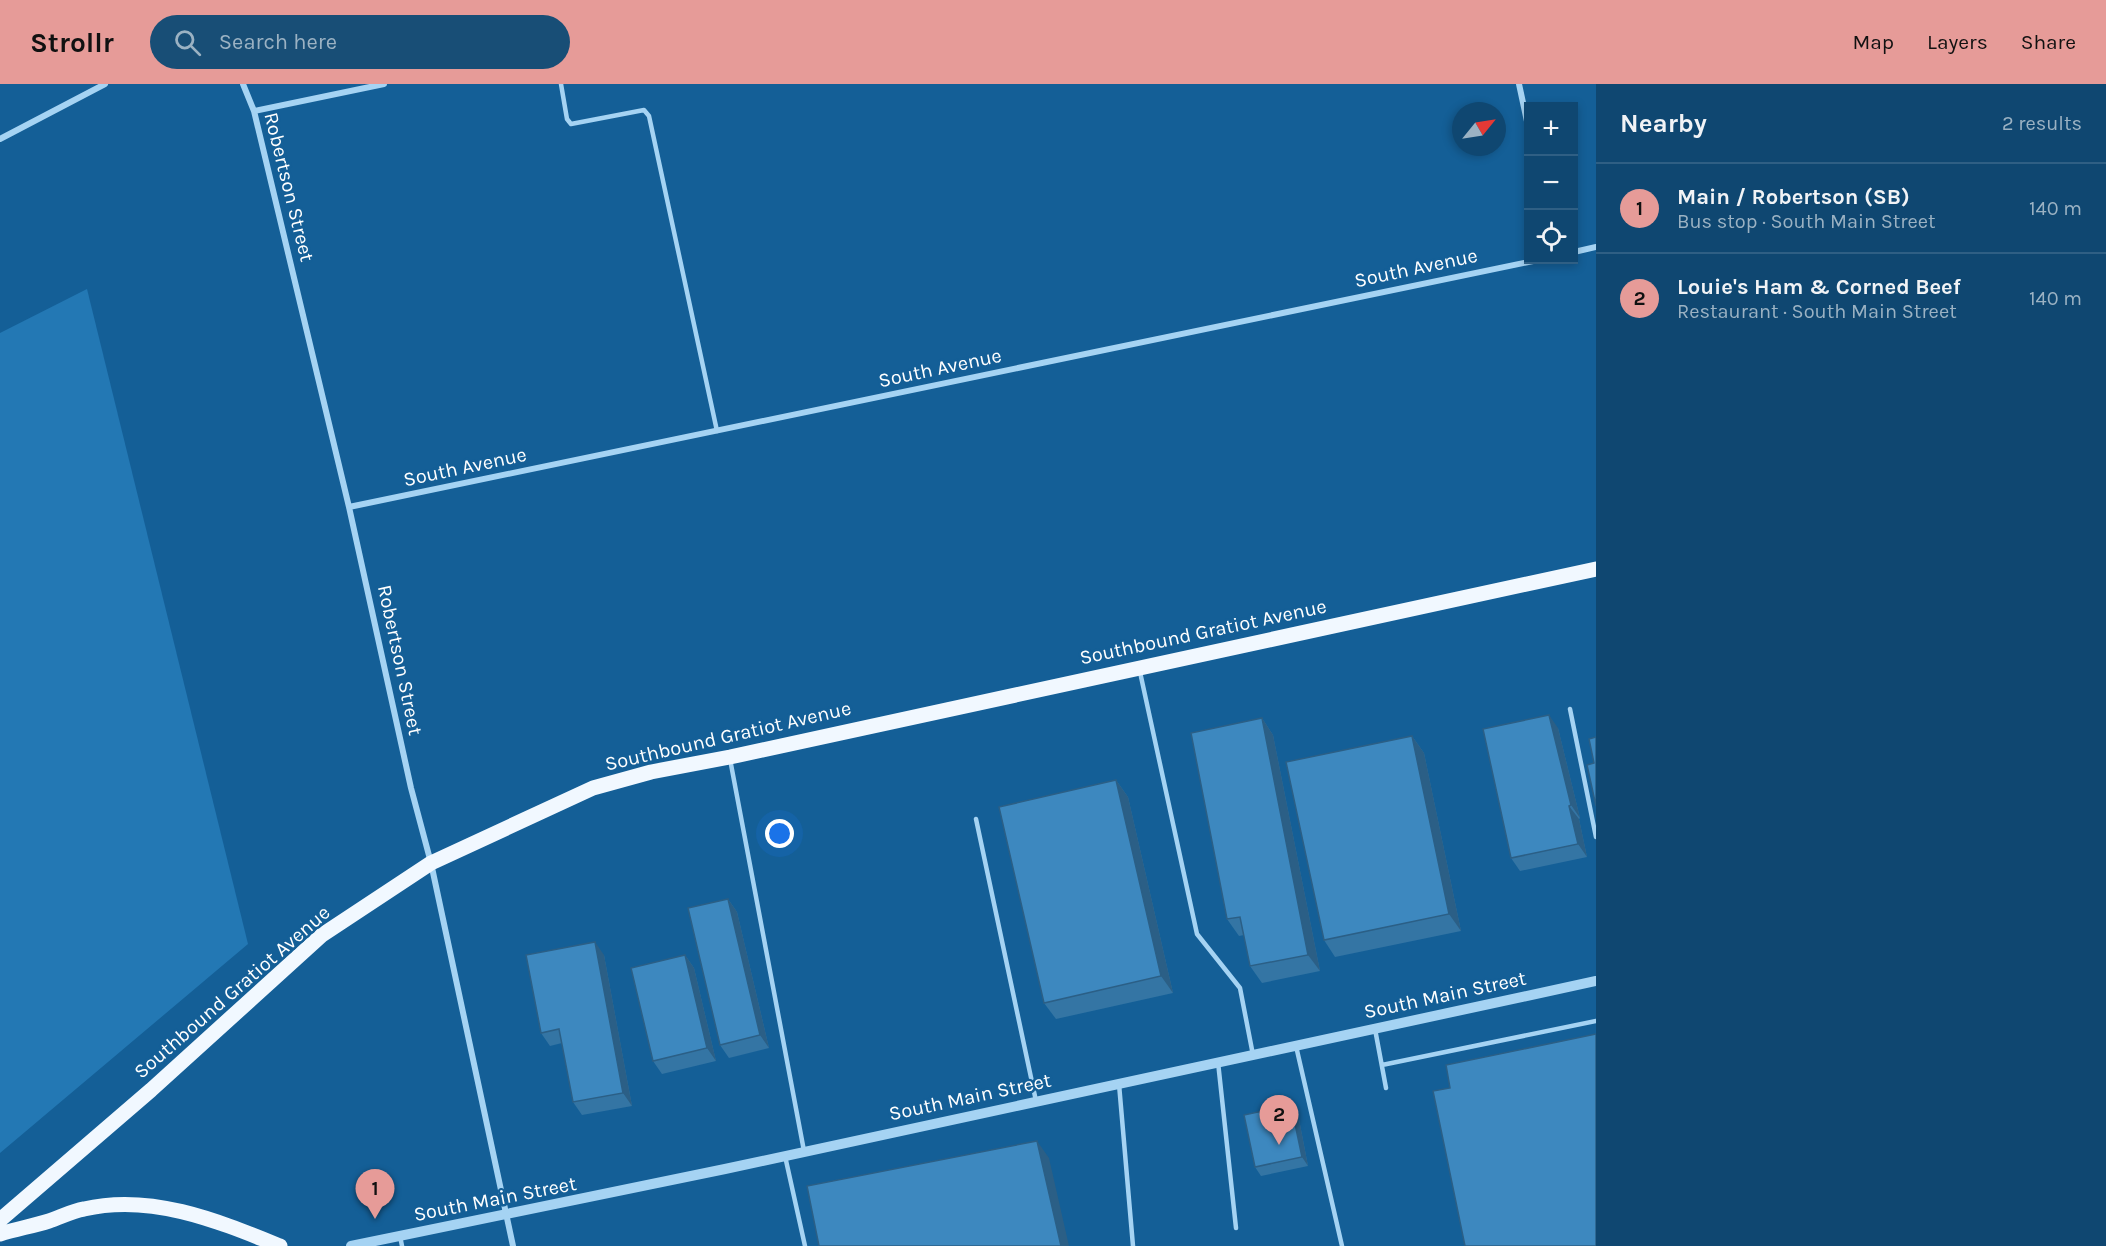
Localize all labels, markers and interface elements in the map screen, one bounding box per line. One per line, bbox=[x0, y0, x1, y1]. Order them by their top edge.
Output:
search box bbox=[150, 15, 570, 69]
text: Strollr bbox=[30, 26, 114, 59]
icon: search bbox=[171, 26, 204, 59]
text: Search here bbox=[219, 29, 337, 55]
text: Map bbox=[1852, 30, 1894, 54]
text: Layers bbox=[1927, 30, 1988, 54]
text: Share bbox=[2021, 30, 2076, 54]
north arrow bbox=[1452, 102, 1506, 156]
map controls bbox=[1524, 102, 1578, 264]
button: + bbox=[1524, 102, 1578, 156]
text: Nearby bbox=[1620, 108, 1707, 139]
street label: Robertson Street bbox=[259, 110, 319, 265]
text: 2 results bbox=[2002, 112, 2082, 135]
button: − bbox=[1524, 156, 1578, 210]
text: Main / Robertson (SB) bbox=[1677, 184, 1910, 210]
text: 1 bbox=[1636, 197, 1643, 220]
text: 140 m bbox=[2029, 197, 2082, 220]
button: locate bbox=[1524, 210, 1578, 264]
text: Bus stop · South Main Street bbox=[1677, 210, 1936, 233]
street label: South Avenue bbox=[1352, 244, 1480, 292]
text: Louie's Ham & Corned Beef bbox=[1677, 274, 1961, 300]
text: 2 bbox=[1633, 287, 1646, 310]
text: 140 m bbox=[2029, 287, 2082, 310]
text: Restaurant · South Main Street bbox=[1677, 300, 1957, 323]
street label: South Avenue bbox=[876, 344, 1004, 392]
street label: South Avenue bbox=[401, 443, 529, 491]
street label: Robertson Street bbox=[373, 583, 427, 738]
street label: Southbound Gratiot Avenue bbox=[1077, 595, 1329, 669]
street label: Southbound Gratiot Avenue bbox=[603, 696, 853, 776]
your location bbox=[765, 819, 794, 848]
street label: Southbound Gratiot Avenue bbox=[129, 901, 335, 1083]
street label: South Main Street bbox=[1362, 966, 1529, 1023]
street label: South Main Street bbox=[887, 1068, 1054, 1125]
pin: 2 bbox=[1260, 1096, 1298, 1145]
pin: 1 bbox=[356, 1170, 394, 1219]
street label: South Main Street bbox=[412, 1172, 579, 1226]

